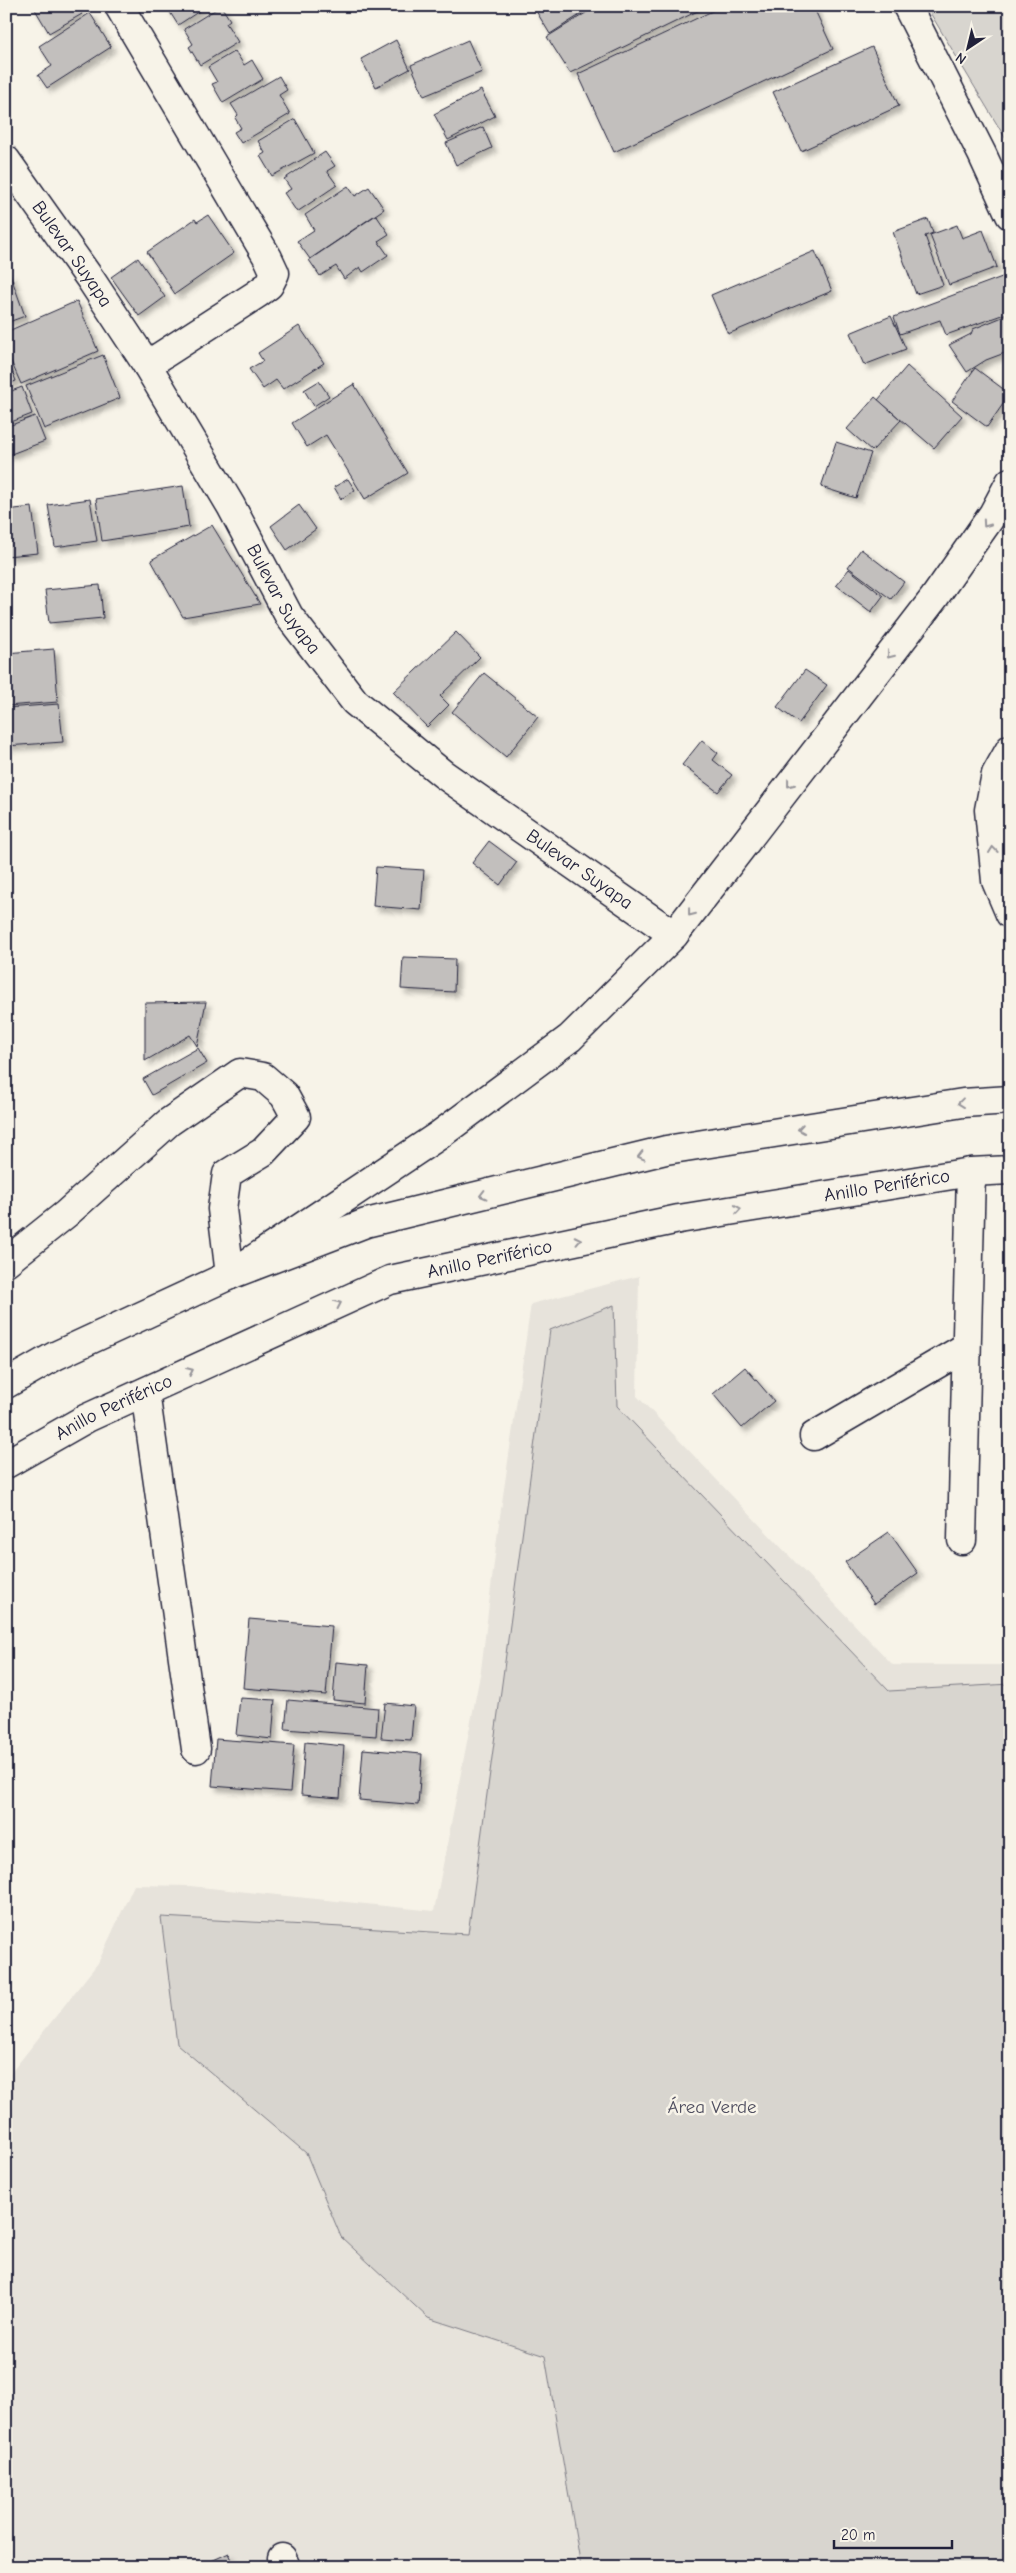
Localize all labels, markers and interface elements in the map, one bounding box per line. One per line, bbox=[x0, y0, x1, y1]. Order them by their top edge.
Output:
north arrow bbox=[944, 22, 994, 72]
text: N bbox=[952, 49, 969, 68]
street label: Bulevar Suyapa bbox=[27, 197, 117, 311]
one-way arrow bbox=[983, 518, 992, 528]
street label: Bulevar Suyapa bbox=[242, 540, 325, 658]
one-way arrow bbox=[887, 649, 895, 658]
one-way arrow bbox=[788, 778, 796, 787]
street label: Bulevar Suyapa bbox=[522, 825, 637, 914]
one-way arrow bbox=[988, 846, 999, 854]
one-way arrow bbox=[688, 907, 697, 916]
one-way arrow bbox=[957, 1097, 965, 1108]
one-way arrow bbox=[796, 1123, 805, 1133]
one-way arrow bbox=[636, 1150, 645, 1161]
street label: Anillo Periférico bbox=[822, 1165, 951, 1207]
one-way arrow bbox=[479, 1189, 487, 1199]
one-way arrow bbox=[734, 1205, 742, 1215]
street label: Anillo Periférico bbox=[425, 1235, 554, 1283]
one-way arrow bbox=[574, 1235, 583, 1246]
one-way arrow bbox=[333, 1299, 342, 1310]
one-way arrow bbox=[185, 1367, 194, 1378]
street label: Anillo Periférico bbox=[51, 1370, 176, 1445]
park label: Área Verde bbox=[667, 2096, 757, 2118]
scale bar bbox=[834, 2518, 951, 2550]
text: 20 m bbox=[841, 2526, 875, 2544]

